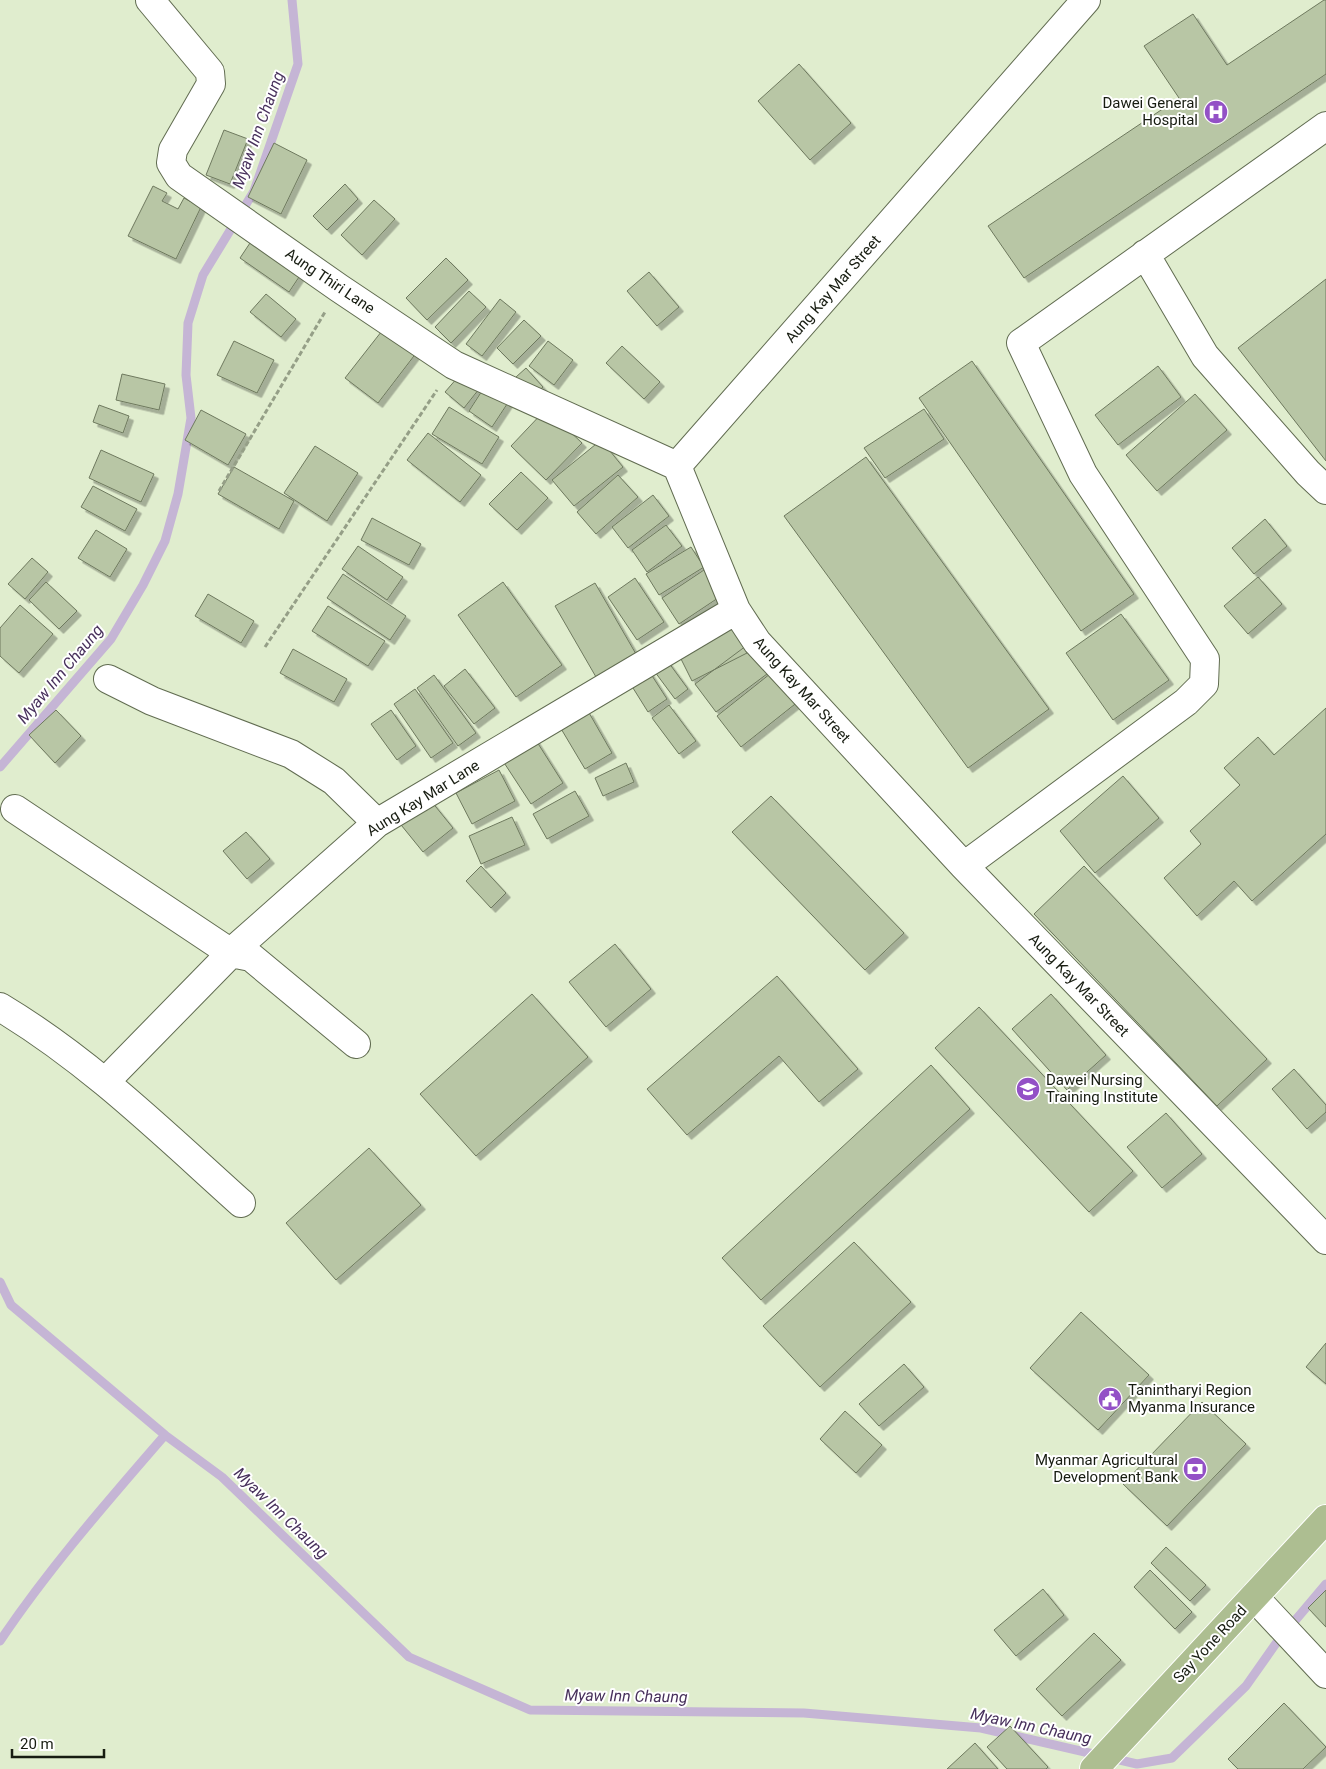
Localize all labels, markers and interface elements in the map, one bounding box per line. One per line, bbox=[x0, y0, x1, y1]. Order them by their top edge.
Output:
water label: Myaw Inn Chaung bbox=[228, 69, 288, 191]
place label: Dawei General Hospital bbox=[1102, 94, 1198, 129]
hospital icon: Dawei General Hospital bbox=[1203, 99, 1229, 125]
street label: Aung Kay Mar Street bbox=[781, 232, 885, 346]
street label: Aung Thiri Lane bbox=[282, 244, 378, 318]
water label: Myaw Inn Chaung bbox=[13, 621, 107, 727]
street label: Aung Kay Mar Street bbox=[750, 633, 854, 747]
street label: Aung Kay Mar Lane bbox=[363, 756, 483, 840]
street label: Aung Kay Mar Street bbox=[1025, 930, 1133, 1040]
place label: Dawei Nursing Training Institute bbox=[1046, 1071, 1158, 1106]
school or university icon: Dawei Nursing Training Institute bbox=[1015, 1076, 1041, 1102]
place label: Tanintharyi Region Myanma Insurance bbox=[1128, 1381, 1255, 1416]
public building icon: Tanintharyi Region Myanma Insurance bbox=[1097, 1386, 1123, 1412]
place label: Myanmar Agricultural Development Bank bbox=[1035, 1451, 1178, 1486]
bank icon: Myanmar Agricultural Development Bank bbox=[1182, 1456, 1208, 1482]
water label: Myaw Inn Chaung bbox=[230, 1463, 332, 1563]
street label: Say Yone Road bbox=[1170, 1602, 1250, 1686]
water label: Myaw Inn Chaung bbox=[564, 1685, 688, 1707]
water label: Myaw Inn Chaung bbox=[969, 1704, 1093, 1748]
scale bar bbox=[12, 1726, 105, 1758]
text: 20 m bbox=[20, 1735, 54, 1753]

